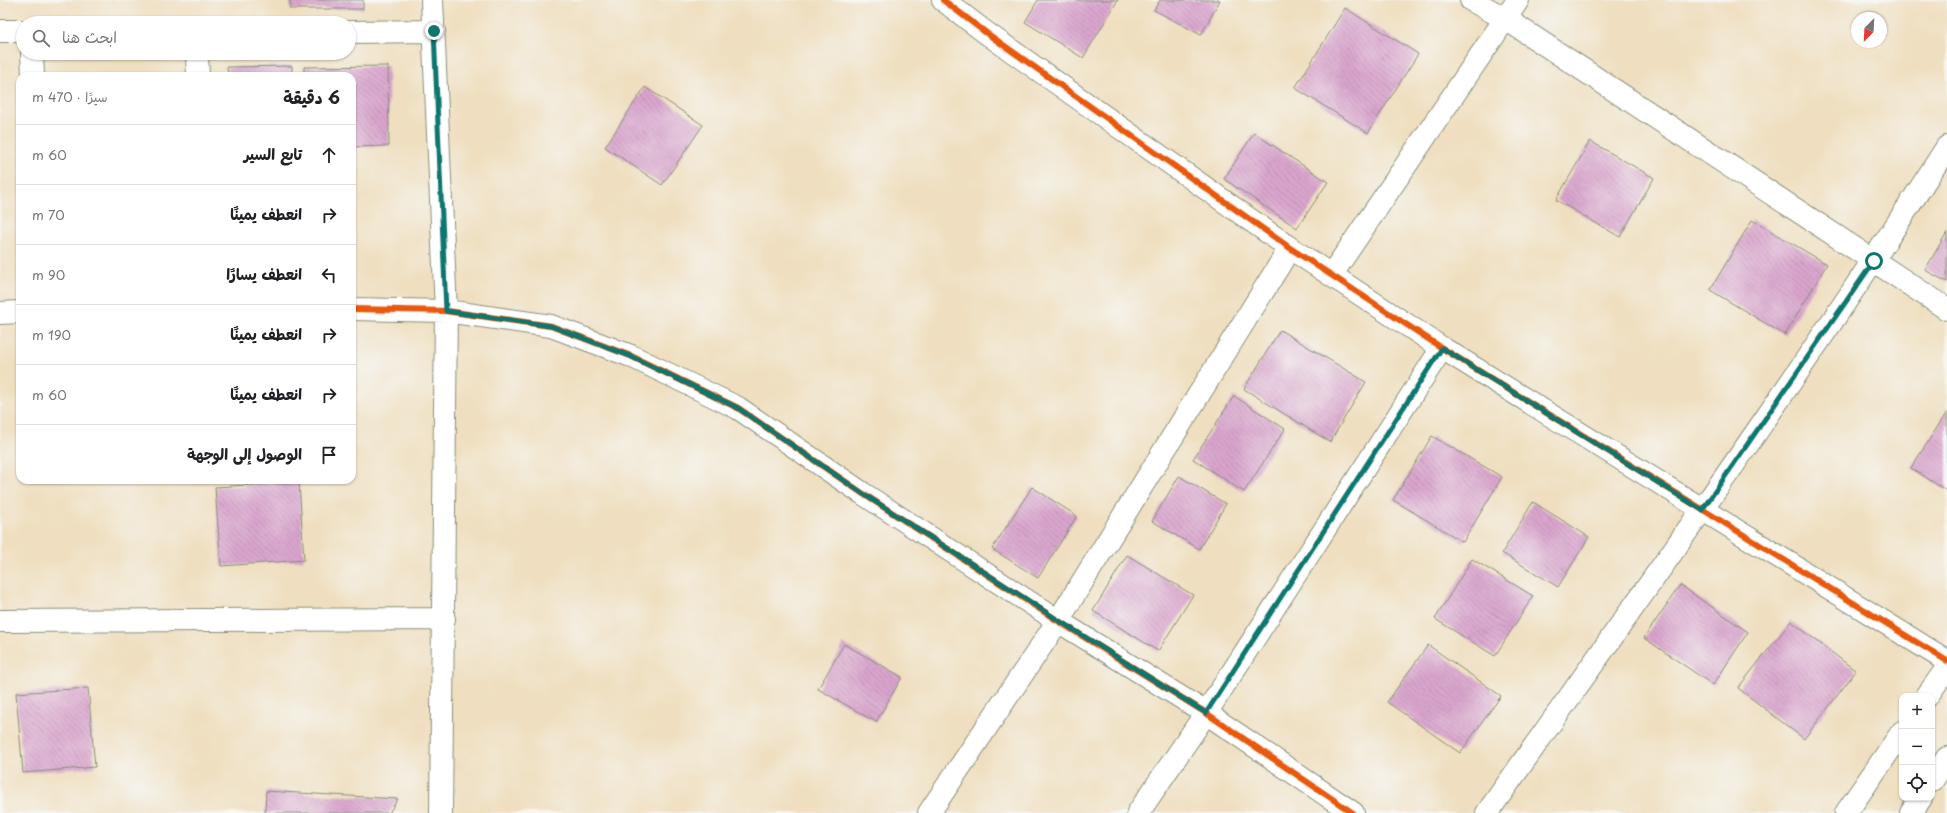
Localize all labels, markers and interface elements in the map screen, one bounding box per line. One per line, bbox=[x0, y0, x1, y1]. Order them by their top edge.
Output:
north arrow bbox=[1851, 12, 1887, 48]
search box bbox=[16, 16, 356, 60]
route end bbox=[425, 22, 443, 40]
text: ابحث هنا bbox=[62, 25, 117, 48]
icon: search bbox=[30, 27, 52, 49]
text: 6 دقيقة bbox=[283, 84, 340, 110]
text: سيرًا · 470 m bbox=[32, 87, 108, 106]
text: تابع السير bbox=[244, 142, 302, 165]
icon: ahead bbox=[318, 144, 340, 166]
text: 60 m bbox=[32, 145, 67, 164]
text: انعطف يمينًا bbox=[230, 202, 302, 225]
icon: right bbox=[318, 204, 340, 226]
text: 70 m bbox=[32, 205, 65, 224]
route start bbox=[1865, 252, 1883, 270]
text: انعطف يسارًا bbox=[226, 262, 302, 285]
icon: left bbox=[318, 264, 340, 286]
text: 90 m bbox=[32, 265, 65, 284]
text: انعطف يمينًا bbox=[230, 322, 302, 345]
icon: right bbox=[318, 324, 340, 346]
text: 190 m bbox=[32, 325, 71, 344]
text: انعطف يمينًا bbox=[230, 382, 302, 405]
icon: right bbox=[318, 384, 340, 406]
text: 60 m bbox=[32, 385, 67, 404]
text: الوصول إلى الوجهة bbox=[187, 442, 302, 465]
icon: arrive bbox=[318, 444, 340, 466]
map controls bbox=[1899, 693, 1935, 801]
button: + bbox=[1899, 693, 1935, 729]
button: − bbox=[1899, 729, 1935, 765]
button: locate bbox=[1899, 765, 1935, 801]

